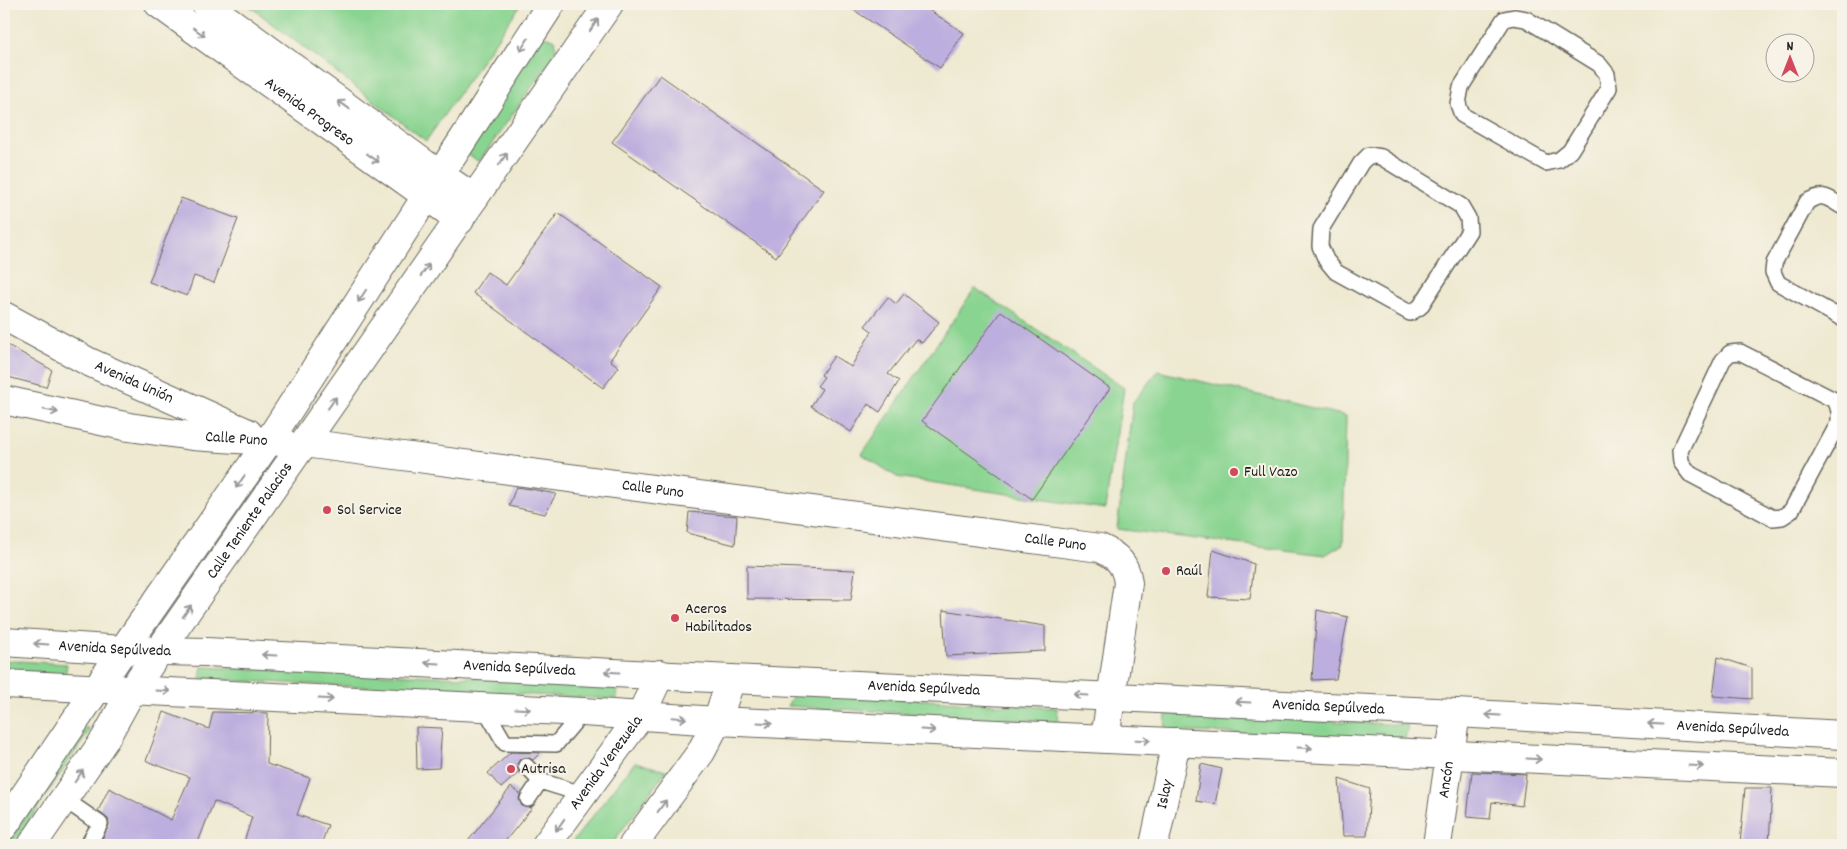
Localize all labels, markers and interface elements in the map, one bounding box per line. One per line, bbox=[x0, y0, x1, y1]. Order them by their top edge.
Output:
one-way arrow bbox=[590, 18, 600, 32]
one-way arrow bbox=[192, 27, 206, 37]
north arrow bbox=[1764, 32, 1814, 82]
one-way arrow bbox=[519, 37, 529, 51]
text: N bbox=[1787, 37, 1794, 57]
street label: Avenida Progreso bbox=[260, 72, 359, 152]
one-way arrow bbox=[338, 99, 351, 110]
one-way arrow bbox=[498, 152, 508, 166]
one-way arrow bbox=[366, 153, 380, 163]
one-way arrow bbox=[420, 263, 430, 277]
one-way arrow bbox=[357, 289, 368, 303]
street label: Avenida Unión bbox=[91, 354, 177, 410]
one-way arrow bbox=[327, 396, 337, 410]
one-way arrow bbox=[43, 406, 59, 416]
street label: Calle Puno bbox=[204, 425, 268, 452]
street label: Calle Teniente Palacios bbox=[201, 457, 299, 584]
place label: Full Vazo bbox=[1244, 461, 1298, 484]
marker: Full Vazo bbox=[1228, 466, 1240, 478]
street label: Calle Puno bbox=[621, 474, 685, 505]
one-way arrow bbox=[235, 475, 245, 489]
place label: Sol Service bbox=[337, 499, 402, 522]
marker: Sol Service bbox=[321, 504, 333, 516]
street label: Calle Puno bbox=[1023, 527, 1088, 558]
place label: Raúl bbox=[1176, 560, 1202, 583]
marker: Raúl bbox=[1160, 565, 1172, 577]
place label: Aceros Habilitados bbox=[685, 598, 752, 639]
one-way arrow bbox=[182, 605, 192, 619]
marker: Aceros Habilitados bbox=[669, 612, 681, 624]
street label: Avenida Sepúlveda bbox=[58, 634, 172, 663]
one-way arrow bbox=[33, 640, 49, 649]
one-way arrow bbox=[262, 651, 278, 660]
street label: Avenida Sepúlveda bbox=[463, 654, 577, 683]
one-way arrow bbox=[424, 658, 440, 668]
one-way arrow bbox=[604, 667, 620, 676]
street label: Avenida Sepúlveda bbox=[867, 674, 981, 702]
one-way arrow bbox=[155, 687, 171, 696]
one-way arrow bbox=[1073, 690, 1089, 699]
street label: Avenida Sepúlveda bbox=[1272, 693, 1386, 721]
one-way arrow bbox=[317, 695, 333, 704]
one-way arrow bbox=[1235, 698, 1251, 707]
one-way arrow bbox=[515, 704, 531, 713]
street label: Avenida Venezuela bbox=[564, 710, 649, 815]
one-way arrow bbox=[1485, 710, 1501, 719]
one-way arrow bbox=[670, 713, 686, 722]
street label: Avenida Sepúlveda bbox=[1676, 714, 1790, 743]
one-way arrow bbox=[757, 718, 773, 727]
one-way arrow bbox=[1647, 719, 1663, 728]
one-way arrow bbox=[920, 726, 936, 735]
one-way arrow bbox=[1134, 736, 1150, 745]
one-way arrow bbox=[1297, 743, 1313, 752]
one-way arrow bbox=[1525, 754, 1541, 763]
place label: Autrisa bbox=[521, 758, 566, 781]
street label: Ancón bbox=[1432, 760, 1460, 800]
one-way arrow bbox=[1688, 761, 1704, 771]
marker: Autrisa bbox=[505, 763, 517, 775]
one-way arrow bbox=[74, 769, 84, 783]
street label: Islay bbox=[1151, 777, 1179, 811]
one-way arrow bbox=[657, 799, 667, 813]
one-way arrow bbox=[555, 818, 565, 832]

